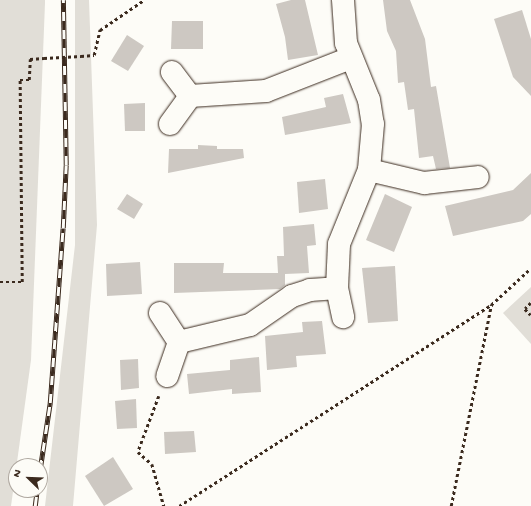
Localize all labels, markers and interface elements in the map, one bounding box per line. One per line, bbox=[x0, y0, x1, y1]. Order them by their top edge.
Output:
north arrow bbox=[8, 458, 48, 498]
text: N bbox=[11, 468, 25, 479]

